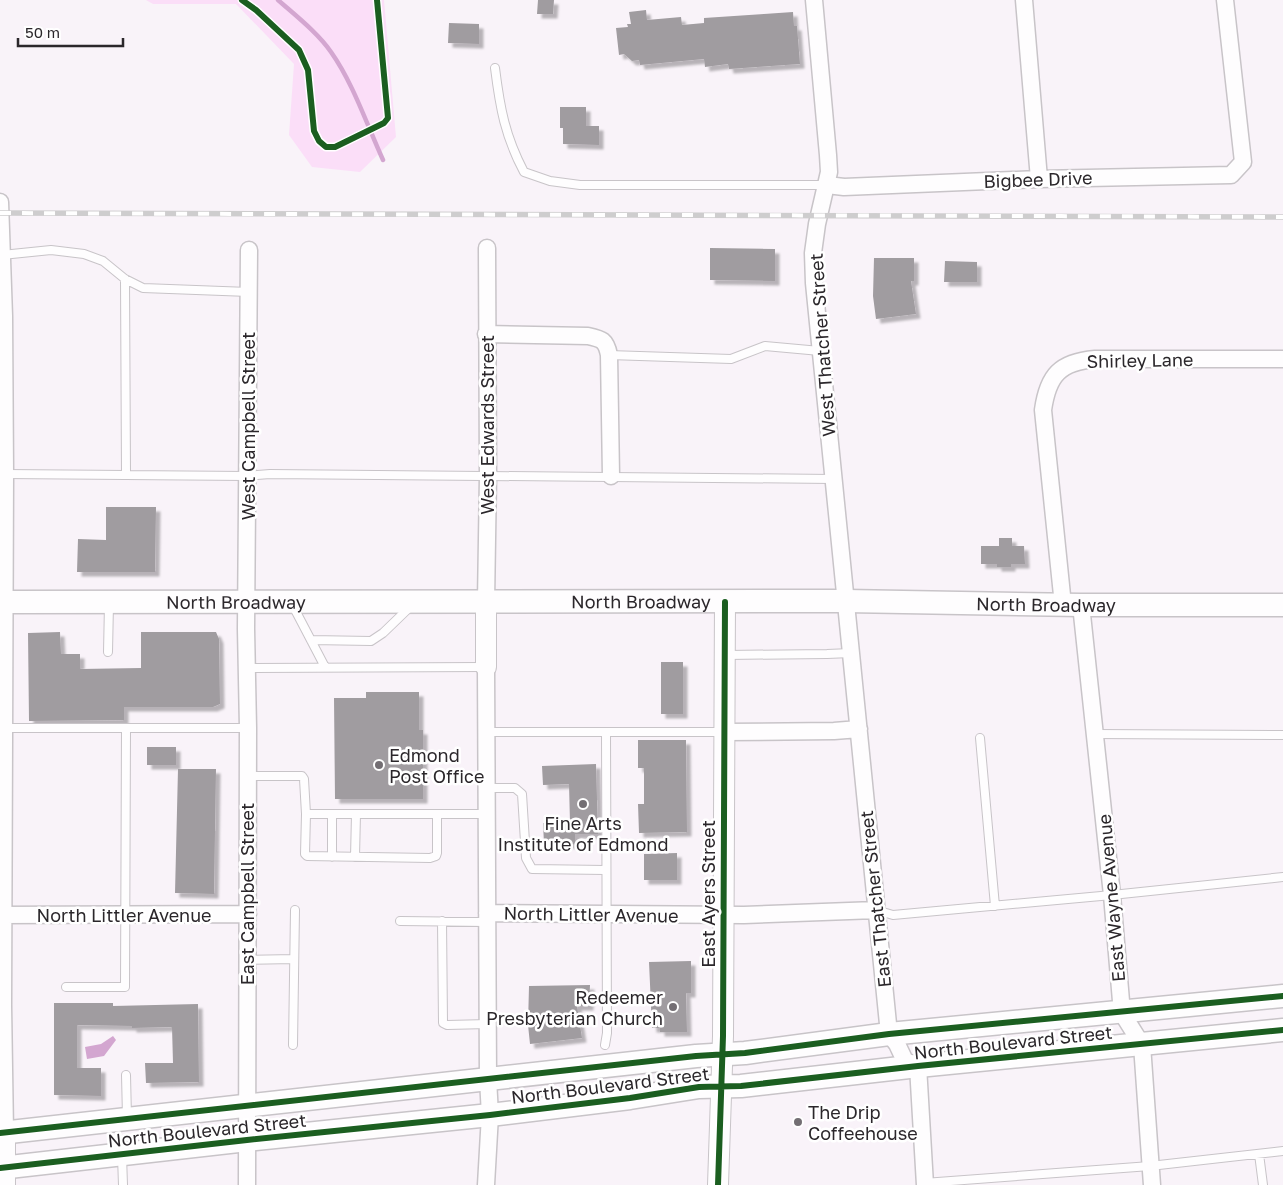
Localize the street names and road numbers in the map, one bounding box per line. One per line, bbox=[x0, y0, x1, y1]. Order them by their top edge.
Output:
street label: Bigbee Drive bbox=[983, 166, 1093, 192]
street label: West Thatcher Street bbox=[805, 253, 839, 437]
street label: West Campbell Street bbox=[237, 332, 259, 520]
street label: West Edwards Street bbox=[476, 335, 498, 515]
street label: Shirley Lane bbox=[1086, 348, 1194, 372]
street label: North Broadway bbox=[571, 590, 711, 612]
street label: North Broadway bbox=[166, 591, 306, 613]
street label: North Broadway bbox=[976, 592, 1116, 616]
street label: East Campbell Street bbox=[236, 803, 258, 985]
street label: East Thatcher Street bbox=[855, 809, 895, 989]
street label: East Wayne Avenue bbox=[1093, 813, 1129, 983]
street label: East Ayers Street bbox=[697, 820, 719, 968]
street label: North Littler Avenue bbox=[503, 901, 679, 927]
street label: North Littler Avenue bbox=[36, 904, 212, 926]
street label: North Boulevard Street bbox=[913, 1021, 1113, 1063]
street label: North Boulevard Street bbox=[510, 1062, 710, 1108]
street label: North Boulevard Street bbox=[107, 1109, 307, 1151]

